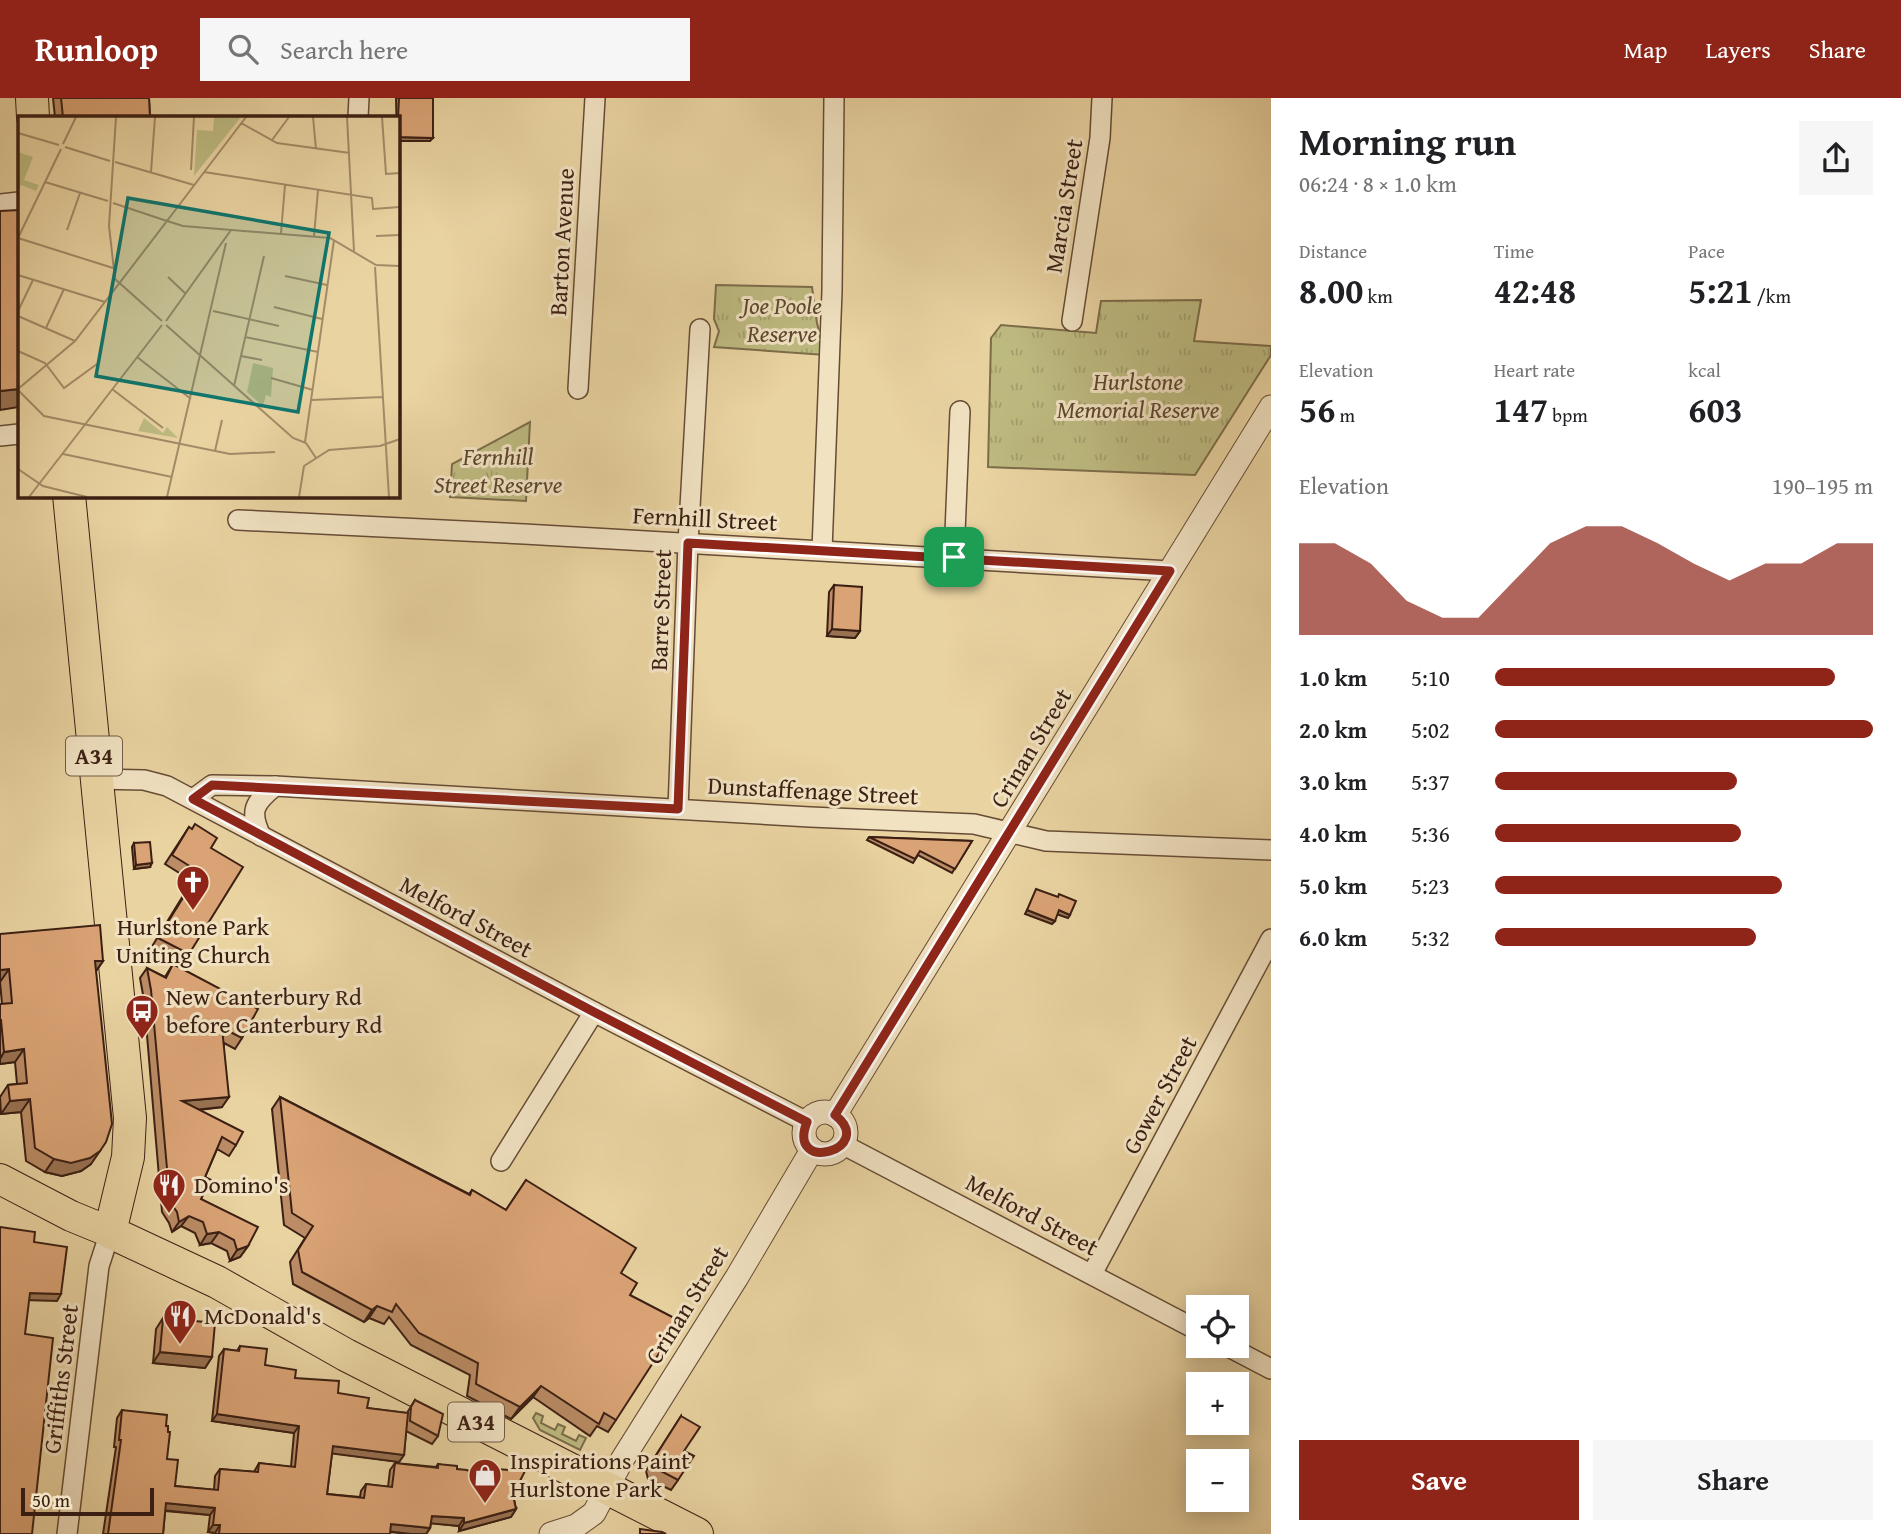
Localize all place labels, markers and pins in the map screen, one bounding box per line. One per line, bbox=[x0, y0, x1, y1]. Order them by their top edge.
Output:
pin bbox=[924, 527, 984, 587]
church icon: Hurlstone Park Uniting Church bbox=[174, 863, 212, 912]
place label: Hurlstone Park Uniting Church bbox=[116, 909, 271, 972]
place label: New Canterbury Rd before Canterbury Rd bbox=[166, 979, 383, 1042]
bus stop icon: New Canterbury Rd before Canterbury Rd bbox=[123, 992, 161, 1041]
restaurant icon: Domino's bbox=[150, 1166, 188, 1215]
place label: Domino's bbox=[194, 1167, 289, 1202]
restaurant icon: McDonald's bbox=[161, 1297, 199, 1346]
place label: McDonald's bbox=[204, 1298, 321, 1333]
place label: Inspirations Paint Hurlstone Park bbox=[510, 1443, 690, 1506]
shop icon: Inspirations Paint Hurlstone Park bbox=[466, 1456, 504, 1505]

